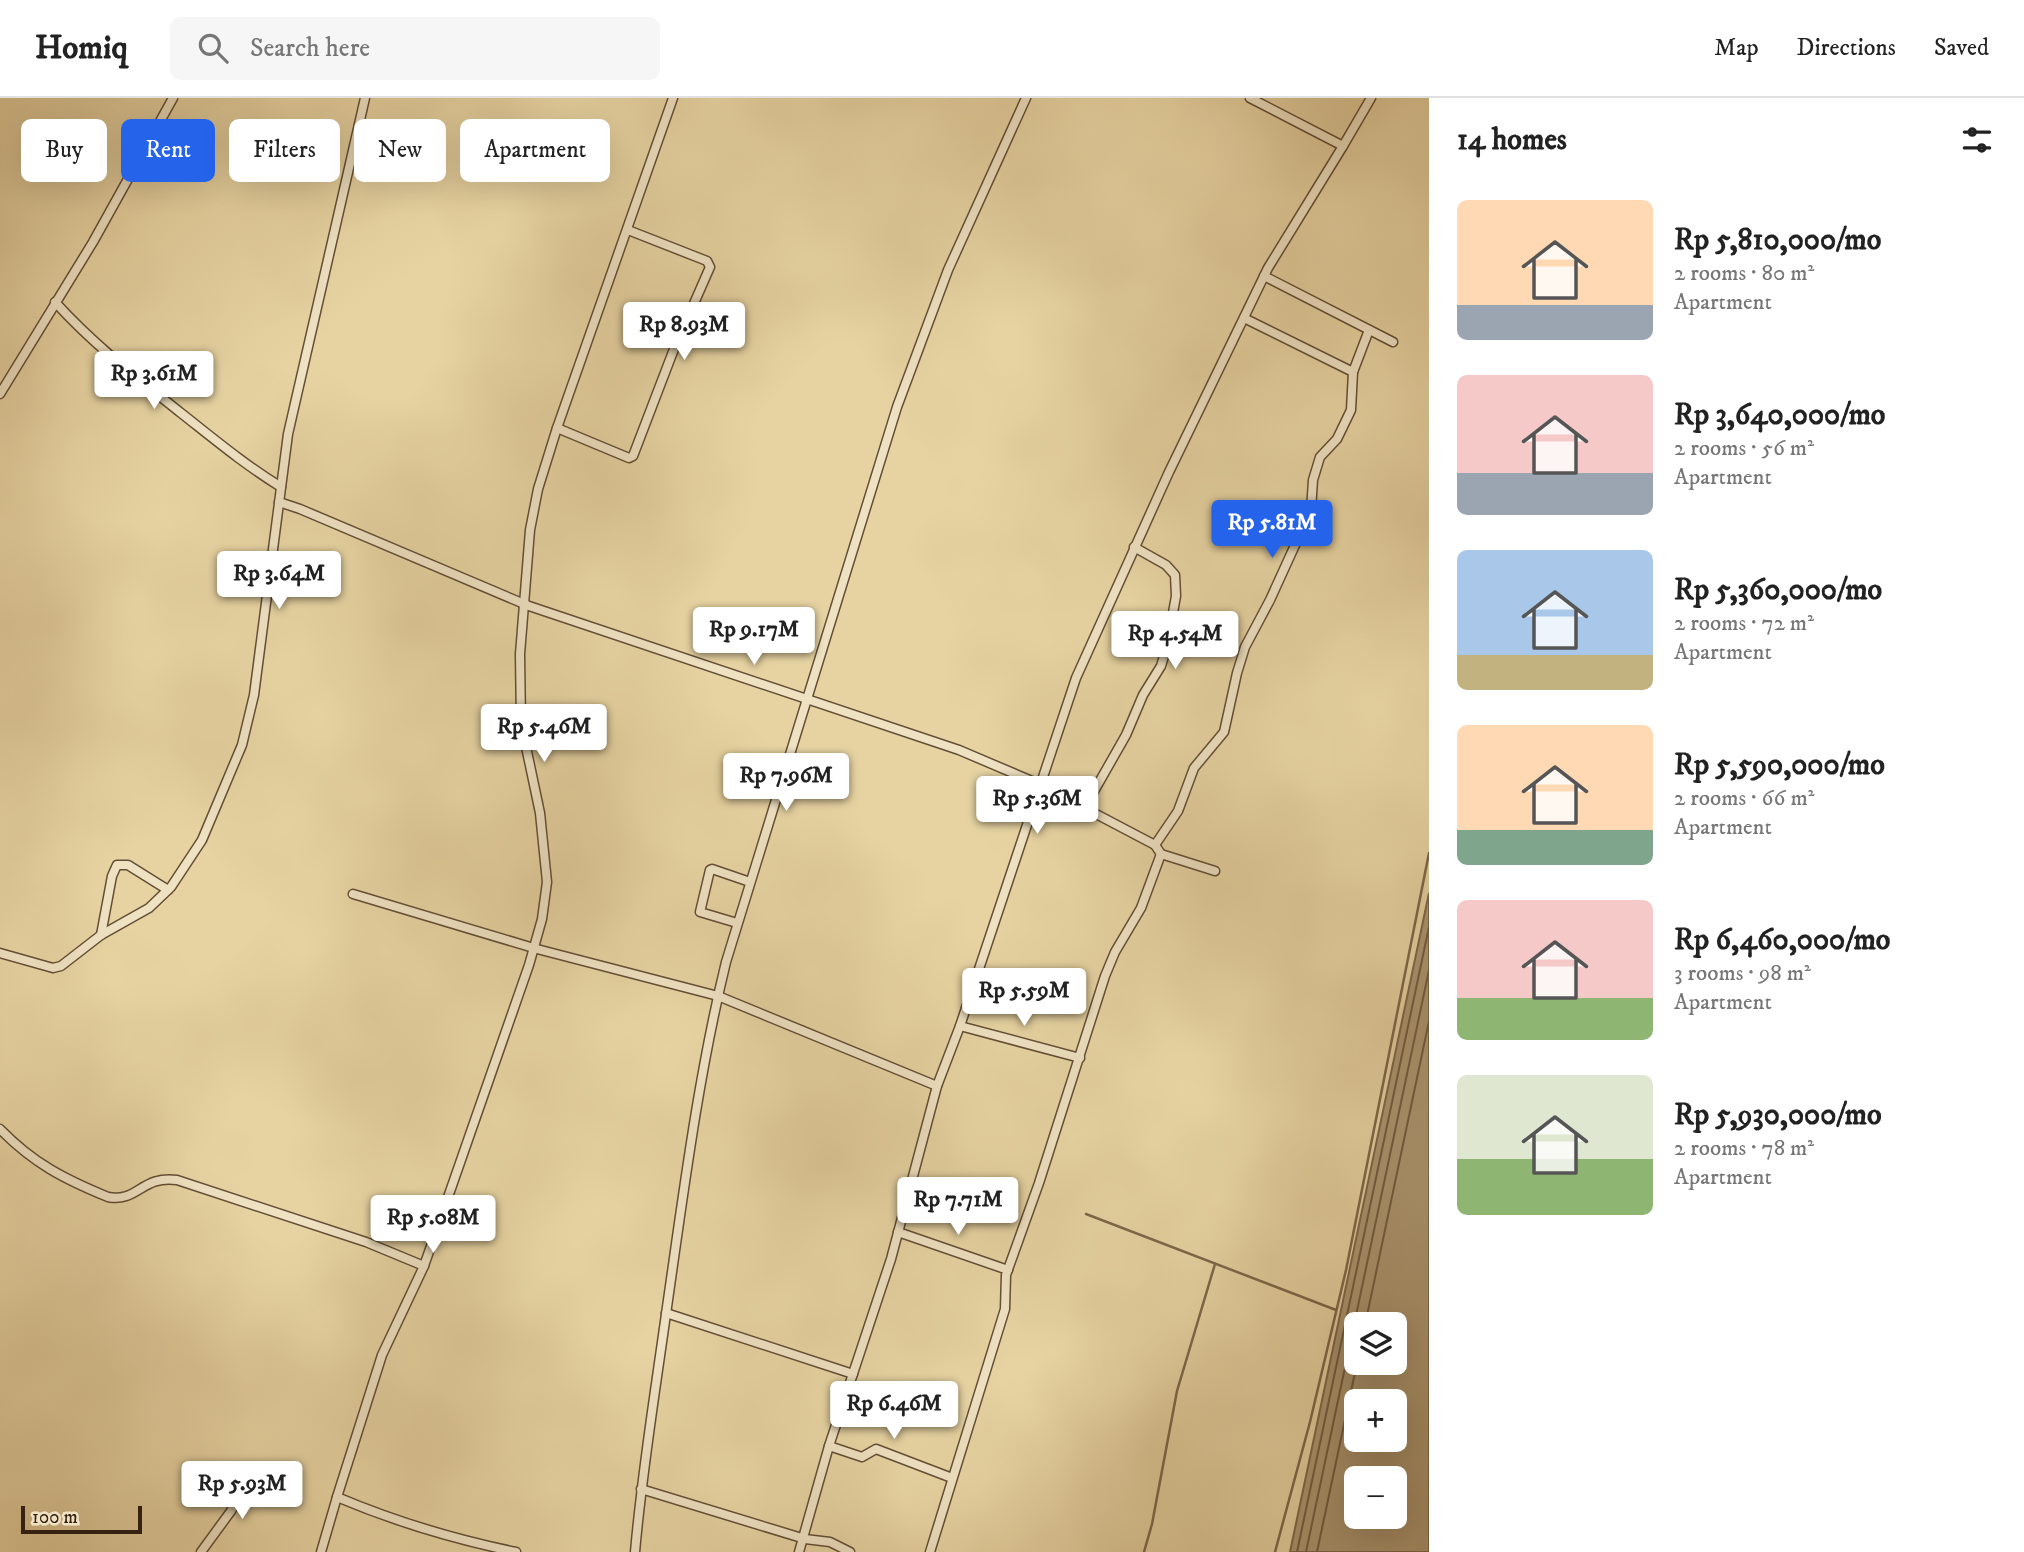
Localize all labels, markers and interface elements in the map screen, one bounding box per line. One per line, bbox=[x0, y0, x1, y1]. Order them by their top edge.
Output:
search box bbox=[170, 17, 660, 80]
text: Homiq bbox=[35, 28, 128, 69]
icon: search bbox=[194, 29, 232, 67]
text: Search here bbox=[250, 32, 370, 65]
text: Map bbox=[1714, 33, 1759, 63]
text: Directions bbox=[1797, 33, 1896, 63]
text: Saved bbox=[1934, 33, 1989, 63]
chip: Buy bbox=[21, 119, 107, 182]
chip: Rent bbox=[121, 119, 215, 182]
chip: Filters bbox=[229, 119, 340, 182]
chip: New bbox=[354, 119, 446, 182]
chip: Apartment bbox=[460, 119, 610, 182]
icon: filters bbox=[1958, 121, 1996, 159]
text: 14 homes bbox=[1457, 122, 1567, 159]
text: Rp 5,810,000/mo bbox=[1674, 222, 1881, 259]
icon: home bbox=[1513, 228, 1597, 312]
text: 2 rooms · 80 m² bbox=[1674, 259, 1814, 288]
text: Apartment bbox=[1674, 288, 1772, 317]
pin: Rp 8.93M bbox=[612, 302, 756, 362]
text: Rp 8.93M bbox=[639, 310, 729, 339]
pin: Rp 3.61M bbox=[82, 352, 226, 411]
text: Rp 3.61M bbox=[110, 359, 198, 388]
text: Rp 3,640,000/mo bbox=[1674, 397, 1885, 434]
icon: home bbox=[1513, 403, 1597, 487]
text: 2 rooms · 56 m² bbox=[1674, 434, 1814, 463]
text: Apartment bbox=[1674, 463, 1772, 492]
pin: Rp 5.81M bbox=[1200, 500, 1344, 560]
text: Rp 5.81M bbox=[1228, 508, 1316, 537]
pin: Rp 3.64M bbox=[207, 552, 351, 611]
text: Rp 3.64M bbox=[233, 559, 325, 588]
text: Rp 5,360,000/mo bbox=[1674, 572, 1882, 609]
icon: home bbox=[1513, 578, 1597, 662]
pin: Rp 9.17M bbox=[682, 608, 826, 667]
text: 2 rooms · 72 m² bbox=[1674, 609, 1814, 638]
pin: Rp 4.54M bbox=[1103, 612, 1247, 671]
text: Rp 9.17M bbox=[709, 615, 799, 644]
text: Rp 4.54M bbox=[1127, 619, 1223, 648]
text: Apartment bbox=[1674, 638, 1772, 667]
pin: Rp 5.46M bbox=[472, 704, 616, 764]
text: Rp 5.46M bbox=[497, 712, 591, 741]
text: Rp 5,590,000/mo bbox=[1674, 747, 1885, 784]
icon: home bbox=[1513, 753, 1597, 837]
pin: Rp 7.96M bbox=[714, 754, 858, 813]
text: Rp 7.96M bbox=[739, 761, 833, 790]
pin: Rp 5.36M bbox=[965, 776, 1109, 836]
text: Rp 5.36M bbox=[992, 784, 1082, 813]
text: 2 rooms · 66 m² bbox=[1674, 784, 1814, 813]
text: Apartment bbox=[1674, 813, 1772, 842]
text: Rp 6,460,000/mo bbox=[1674, 922, 1890, 959]
icon: home bbox=[1513, 928, 1597, 1012]
text: 3 rooms · 98 m² bbox=[1674, 959, 1811, 988]
pin: Rp 5.59M bbox=[952, 968, 1096, 1028]
text: Rp 5.59M bbox=[978, 976, 1070, 1005]
text: Apartment bbox=[1674, 988, 1772, 1017]
text: Rp 5,930,000/mo bbox=[1674, 1097, 1882, 1134]
icon: home bbox=[1513, 1103, 1597, 1187]
text: 2 rooms · 78 m² bbox=[1674, 1134, 1814, 1163]
text: Apartment bbox=[1674, 1163, 1772, 1192]
pin: Rp 7.71M bbox=[886, 1178, 1030, 1237]
text: Rp 7.71M bbox=[913, 1185, 1003, 1214]
pin: Rp 5.08M bbox=[361, 1196, 505, 1255]
text: Rp 5.08M bbox=[387, 1203, 479, 1232]
map controls bbox=[1344, 1312, 1407, 1529]
button: layers bbox=[1344, 1312, 1407, 1375]
pin: Rp 6.46M bbox=[822, 1382, 966, 1441]
text: Rp 6.46M bbox=[846, 1389, 942, 1418]
button: + bbox=[1344, 1389, 1407, 1452]
pin: Rp 5.93M bbox=[170, 1462, 314, 1521]
button: − bbox=[1344, 1466, 1407, 1529]
text: Rp 5.93M bbox=[197, 1469, 287, 1498]
scale bar bbox=[21, 1503, 142, 1535]
text: 100 m bbox=[32, 1506, 78, 1529]

